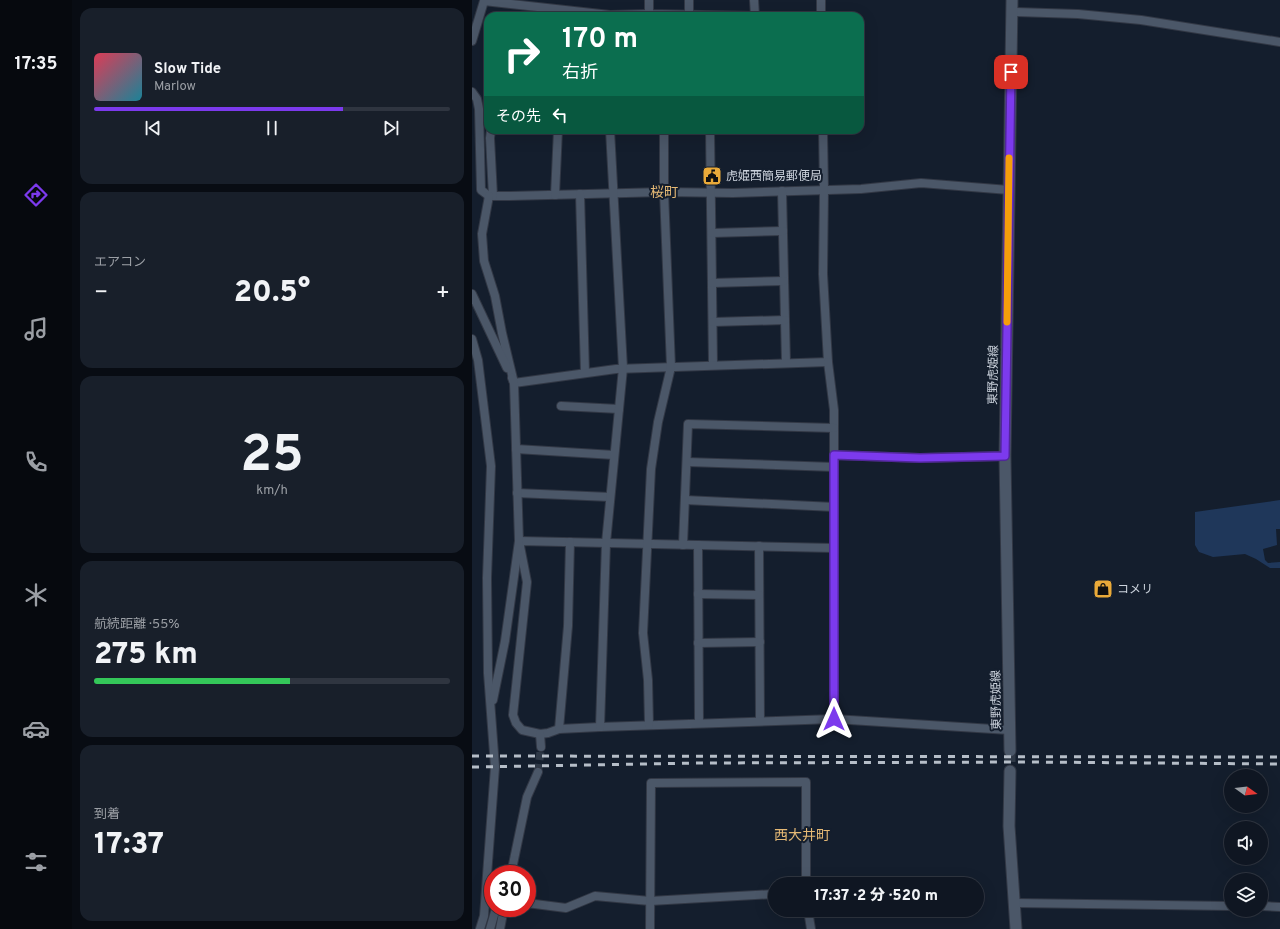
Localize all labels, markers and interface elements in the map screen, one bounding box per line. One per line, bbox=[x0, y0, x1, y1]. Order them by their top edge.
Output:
text: 170 m bbox=[562, 22, 638, 58]
icon: right bbox=[496, 28, 548, 80]
text: 17:35 bbox=[14, 53, 58, 76]
pin bbox=[994, 55, 1028, 89]
text: Slow Tide bbox=[154, 60, 221, 79]
icon: arrive bbox=[1000, 61, 1022, 83]
text: 右折 bbox=[562, 62, 598, 85]
text: Marlow bbox=[154, 79, 196, 95]
icon: left bbox=[549, 104, 571, 126]
text: その先 bbox=[496, 108, 541, 127]
icon: previous bbox=[142, 117, 164, 139]
icon: pause bbox=[261, 117, 283, 139]
icon: next bbox=[380, 117, 402, 139]
public building icon: 虎姫西簡易郵便局 bbox=[701, 165, 723, 187]
place label: 虎姫西簡易郵便局 bbox=[726, 169, 822, 185]
icon: directions bbox=[22, 181, 50, 209]
district label: 桜町 bbox=[650, 185, 678, 202]
text: エアコン bbox=[94, 255, 146, 271]
text: 20.5° bbox=[234, 275, 310, 312]
text: − bbox=[94, 280, 108, 307]
text: + bbox=[436, 280, 450, 307]
icon: music bbox=[22, 315, 50, 343]
street label: 東野虎姫線 bbox=[985, 345, 1003, 405]
text: 25 bbox=[240, 424, 304, 490]
icon: phone bbox=[22, 448, 50, 476]
text: km/h bbox=[256, 483, 288, 499]
shop icon: コメリ bbox=[1092, 578, 1114, 600]
icon: climate bbox=[22, 581, 50, 609]
place label: コメリ bbox=[1117, 582, 1153, 598]
text: 航続距離 · 55% bbox=[94, 617, 180, 633]
text: 275 km bbox=[94, 637, 198, 674]
street label: 東野虎姫線 bbox=[988, 670, 1006, 730]
position arrow bbox=[813, 698, 855, 740]
icon: car bbox=[22, 715, 50, 743]
north arrow bbox=[1224, 769, 1268, 813]
map controls bbox=[1224, 769, 1268, 917]
text: 到着 bbox=[94, 807, 120, 823]
button: sound bbox=[1224, 821, 1268, 865]
text: 17:37 bbox=[94, 827, 164, 864]
district label: 西大井町 bbox=[774, 827, 830, 845]
icon: filters bbox=[22, 848, 50, 876]
speed limit sign: 30 bbox=[484, 865, 536, 917]
button: layers bbox=[1224, 873, 1268, 917]
text: 17:37 · 2 分 · 520 m bbox=[814, 887, 938, 906]

